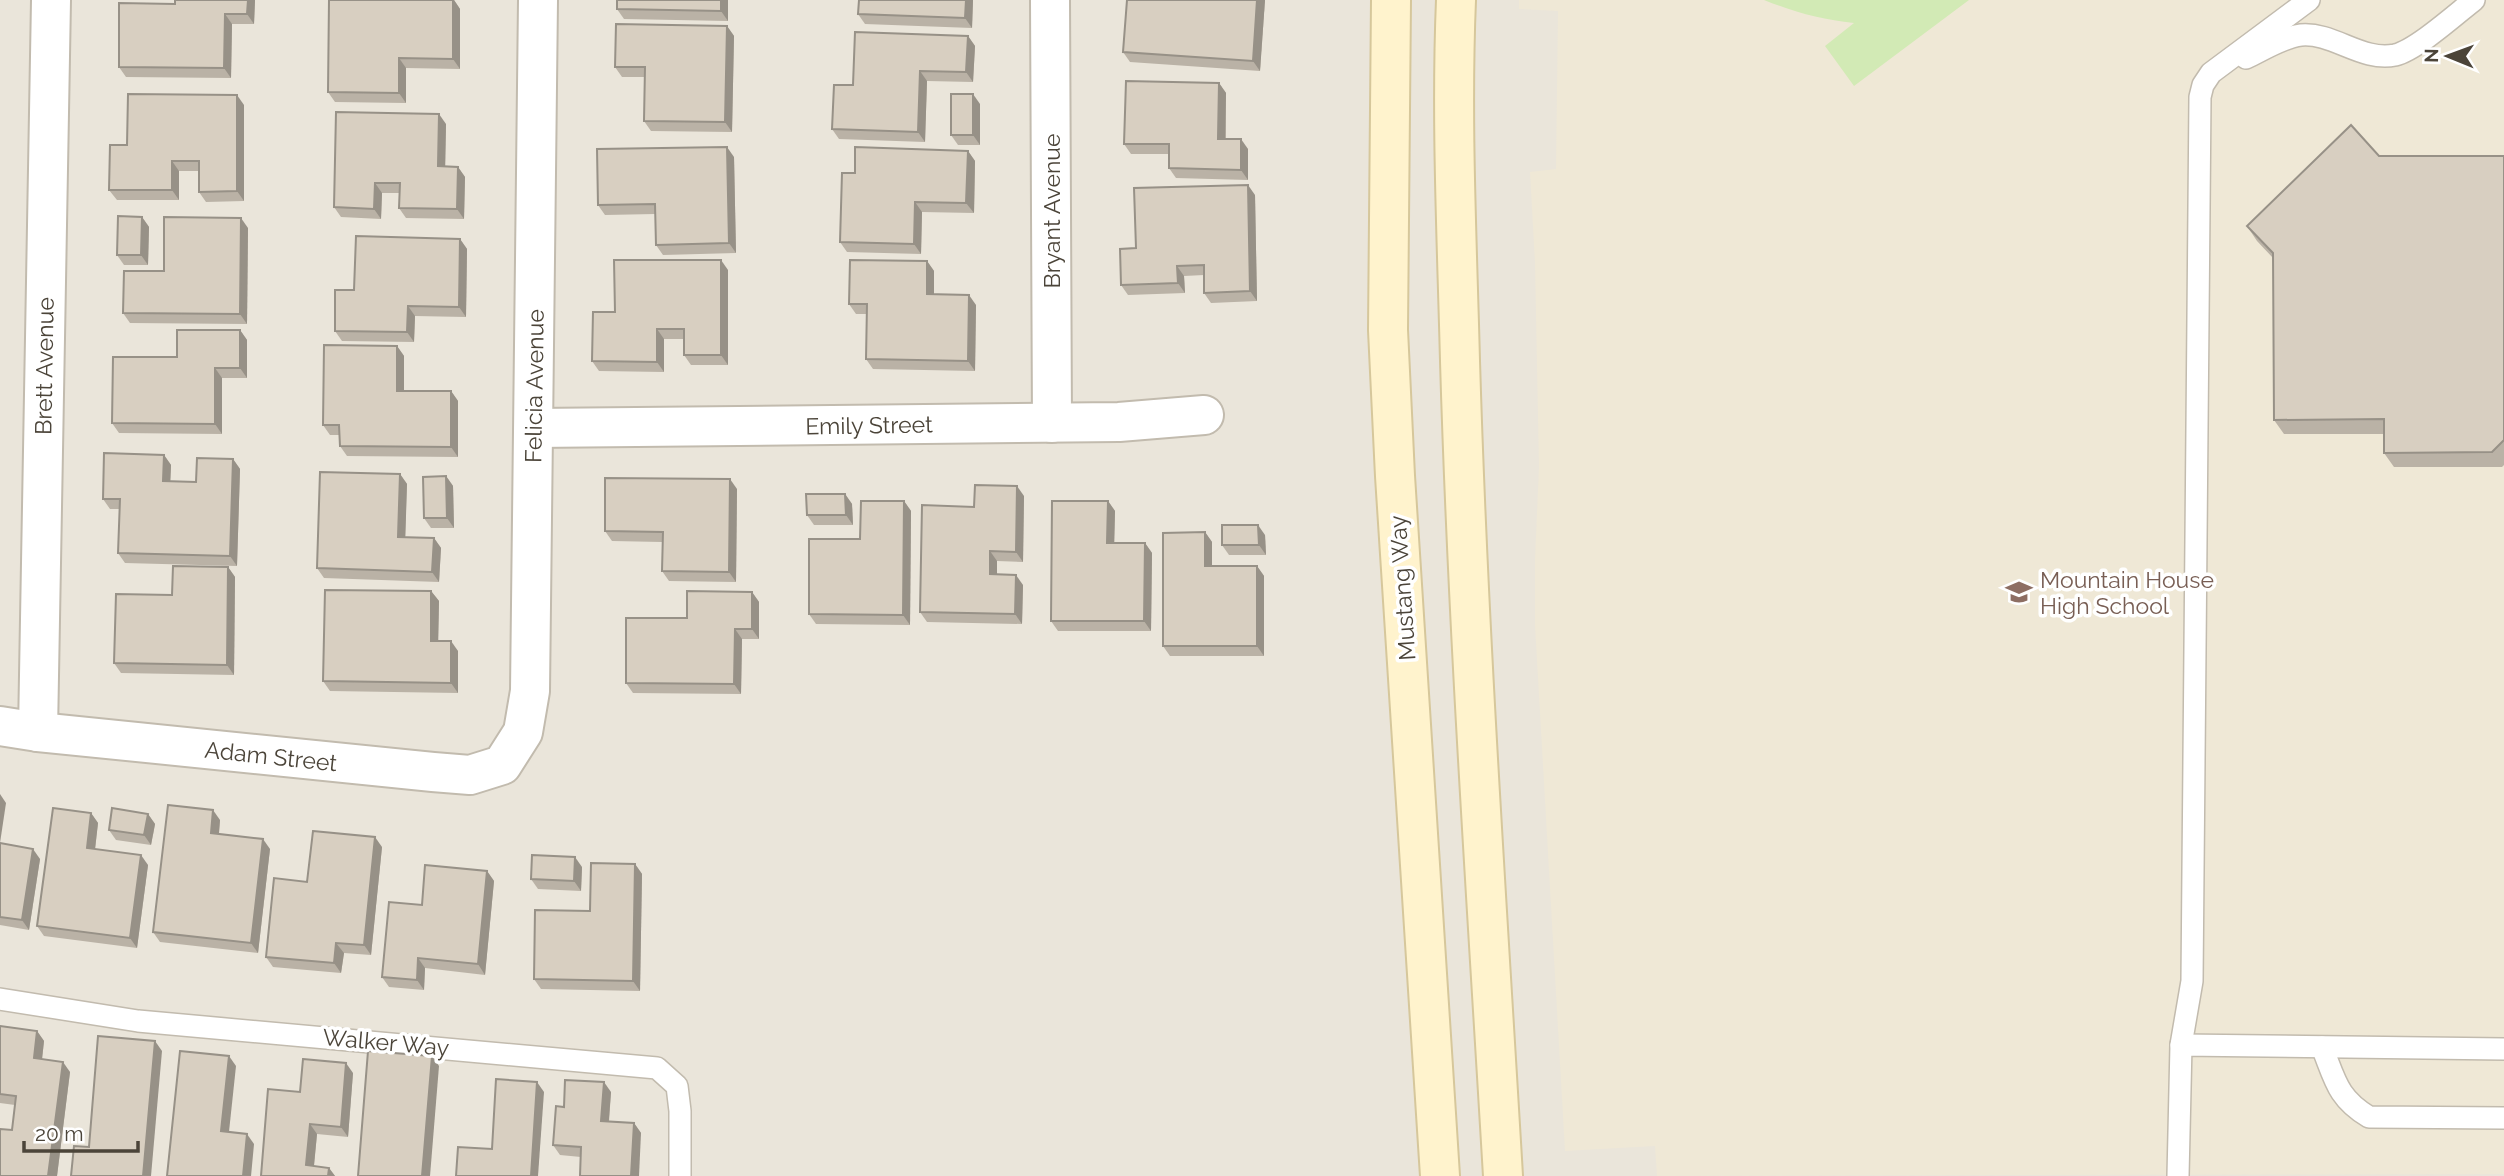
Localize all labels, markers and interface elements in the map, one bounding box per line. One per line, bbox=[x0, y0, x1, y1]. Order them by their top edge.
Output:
north arrow bbox=[2413, 21, 2483, 91]
text: N bbox=[2420, 48, 2442, 63]
street label: Bryant Avenue bbox=[1038, 134, 1065, 288]
street label: Brett Avenue bbox=[29, 297, 59, 435]
street label: Felicia Avenue bbox=[519, 309, 549, 463]
street label: Emily Street bbox=[805, 410, 933, 440]
street label: Mustang Way bbox=[1383, 515, 1421, 661]
place label: Mountain House High School bbox=[2040, 566, 2214, 619]
school or university icon: Mountain House High School bbox=[2004, 577, 2034, 607]
street label: Adam Street bbox=[204, 736, 339, 776]
street label: Walker Way bbox=[322, 1023, 450, 1061]
scale bar bbox=[24, 1110, 138, 1154]
text: 20 m bbox=[35, 1121, 83, 1146]

